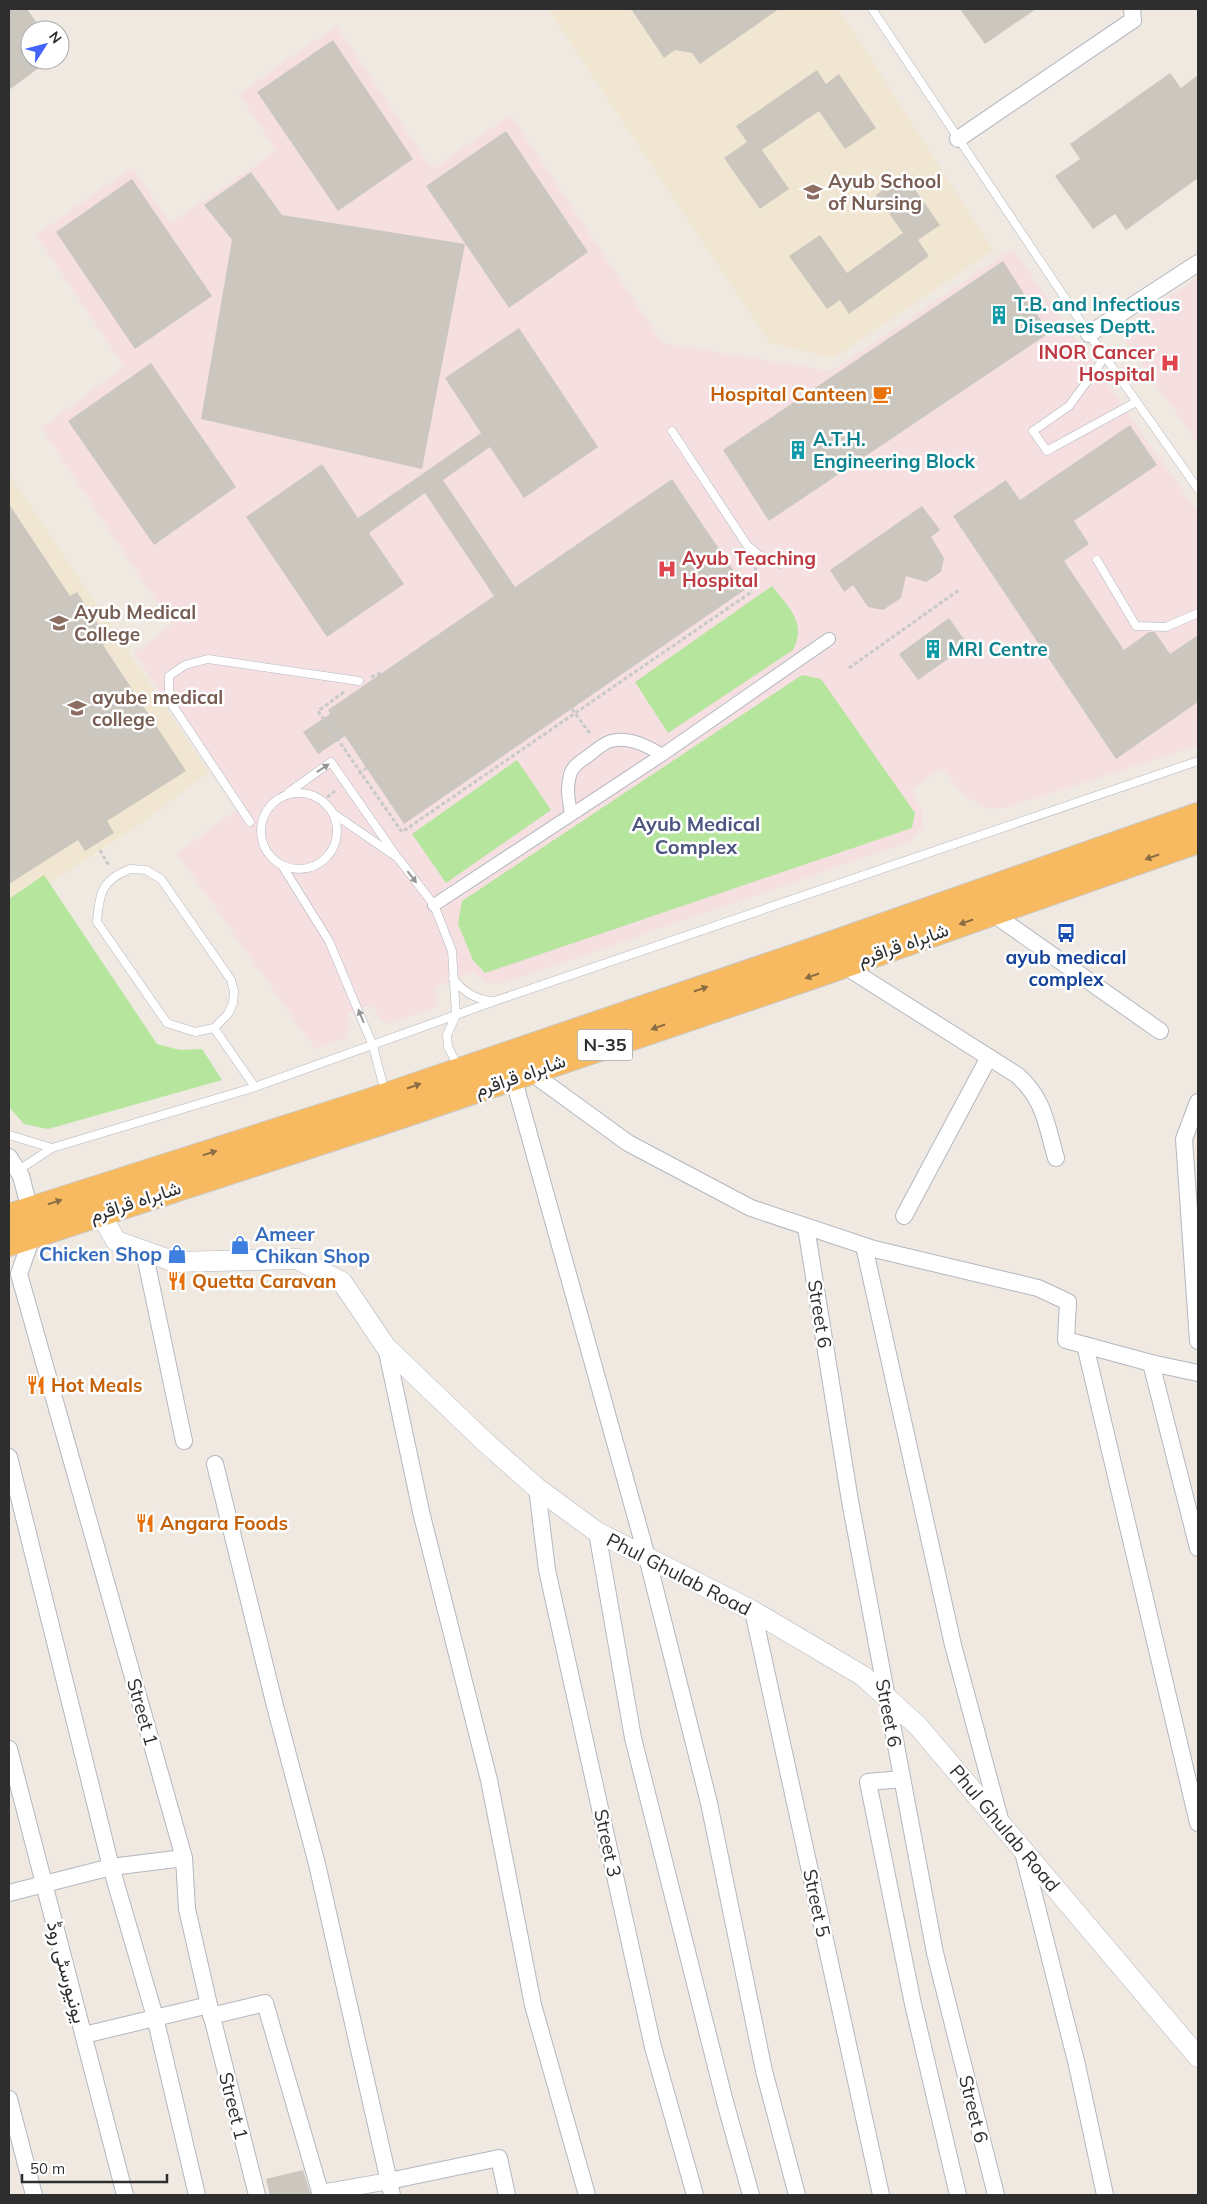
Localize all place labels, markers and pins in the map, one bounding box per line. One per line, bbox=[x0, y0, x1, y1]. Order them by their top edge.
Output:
place label: Ayub School of Nursing bbox=[828, 169, 941, 215]
school or university icon: Ayub School of Nursing bbox=[802, 181, 824, 203]
place label: T.B. and Infectious Diseases Deptt. bbox=[1014, 292, 1180, 338]
building icon: T.B. and Infectious Diseases Deptt. bbox=[988, 304, 1010, 326]
place label: INOR Cancer Hospital bbox=[1039, 340, 1156, 386]
hospital icon: INOR Cancer Hospital bbox=[1159, 352, 1181, 374]
place label: Hospital Canteen bbox=[710, 382, 867, 406]
cafe icon: Hospital Canteen bbox=[871, 383, 893, 405]
place label: A.T.H. Engineering Block bbox=[813, 427, 976, 473]
building icon: A.T.H. Engineering Block bbox=[787, 439, 809, 461]
place label: Ayub Teaching Hospital bbox=[682, 546, 816, 592]
hospital icon: Ayub Teaching Hospital bbox=[656, 558, 678, 580]
place label: Ayub Medical College bbox=[74, 600, 196, 646]
school or university icon: Ayub Medical College bbox=[48, 612, 70, 634]
place label: MRI Centre bbox=[948, 637, 1048, 661]
building icon: MRI Centre bbox=[922, 638, 944, 660]
place label: ayube medical college bbox=[92, 685, 223, 731]
school or university icon: ayube medical college bbox=[66, 697, 88, 719]
bus stop icon: ayub medical complex bbox=[1055, 922, 1077, 944]
place label: ayub medical complex bbox=[1006, 945, 1126, 991]
place label: Ameer Chikan Shop bbox=[255, 1222, 370, 1268]
shop icon: Ameer Chikan Shop bbox=[229, 1234, 251, 1256]
place label: Chicken Shop bbox=[39, 1242, 162, 1266]
shop icon: Chicken Shop bbox=[166, 1243, 188, 1265]
place label: Quetta Caravan bbox=[192, 1269, 336, 1293]
restaurant icon: Quetta Caravan bbox=[166, 1270, 188, 1292]
place label: Hot Meals bbox=[51, 1373, 142, 1397]
restaurant icon: Hot Meals bbox=[25, 1374, 47, 1396]
place label: Angara Foods bbox=[160, 1511, 288, 1535]
restaurant icon: Angara Foods bbox=[134, 1512, 156, 1534]

